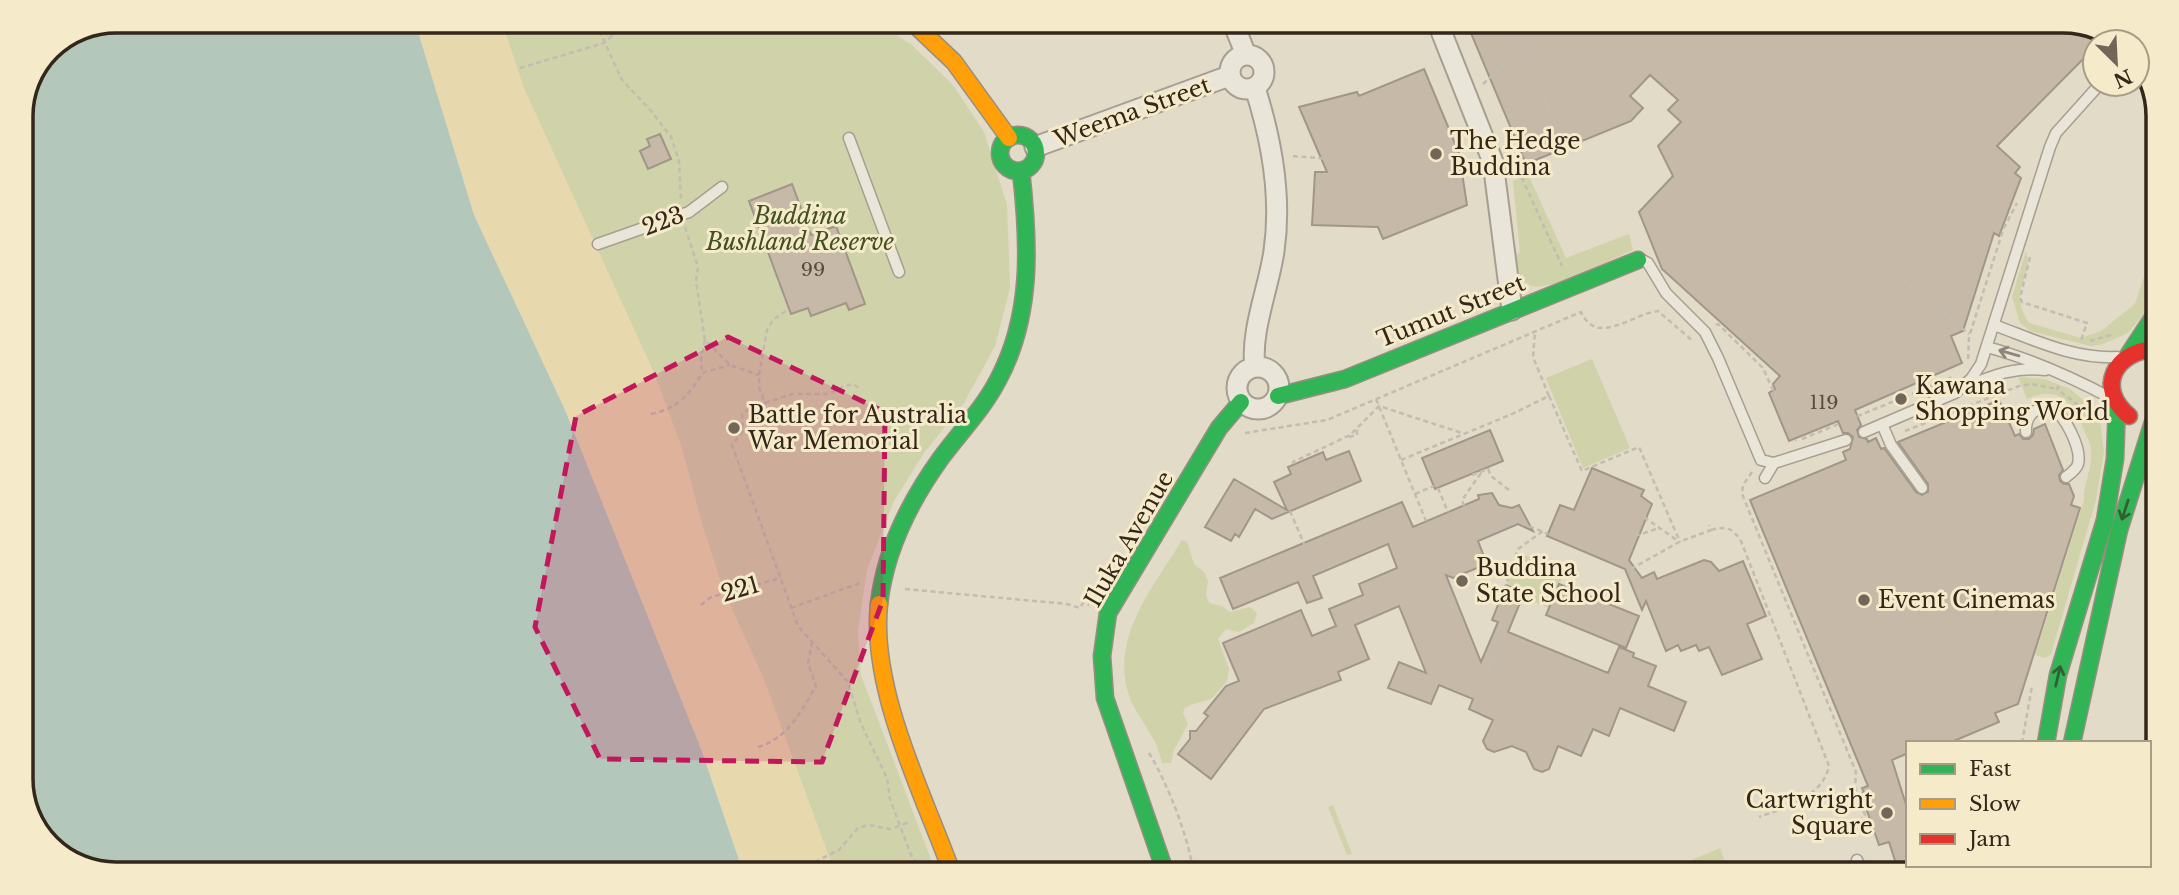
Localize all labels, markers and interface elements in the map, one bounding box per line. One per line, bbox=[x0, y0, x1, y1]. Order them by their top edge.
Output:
north arrow bbox=[2081, 28, 2151, 98]
text: N bbox=[2110, 64, 2136, 92]
street label: Weema Street bbox=[1049, 71, 1214, 154]
place label: The Hedge Buddina bbox=[1450, 127, 1580, 181]
marker: The Hedge Buddina bbox=[1428, 146, 1444, 162]
street label: 223 bbox=[638, 200, 688, 242]
park label: Buddina Bushland Reserve bbox=[705, 202, 894, 256]
house number: 99 bbox=[801, 258, 825, 281]
street label: Tumut Street bbox=[1373, 268, 1529, 353]
one-way arrow bbox=[1999, 346, 2021, 359]
place label: Kawana Shopping World bbox=[1915, 372, 2109, 426]
house number: 119 bbox=[1809, 391, 1839, 414]
marker: Kawana Shopping World bbox=[1893, 391, 1909, 407]
place label: Battle for Australia War Memorial bbox=[747, 401, 967, 455]
marker: Battle for Australia War Memorial bbox=[726, 420, 742, 436]
street label: Iluka Avenue bbox=[1079, 466, 1179, 612]
one-way arrow bbox=[2118, 499, 2130, 521]
place label: Buddina State School bbox=[1476, 554, 1621, 608]
street label: 221 bbox=[718, 570, 762, 608]
marker: Buddina State School bbox=[1454, 573, 1470, 589]
place label: Event Cinemas bbox=[1878, 586, 2055, 614]
marker: Event Cinemas bbox=[1856, 592, 1872, 608]
one-way arrow bbox=[2052, 665, 2066, 688]
legend bbox=[1906, 741, 2151, 867]
text: Fast bbox=[1969, 756, 2011, 782]
place label: Cartwright Square bbox=[1745, 786, 1873, 840]
text: Slow bbox=[1969, 791, 2021, 817]
marker: Cartwright Square bbox=[1879, 805, 1895, 821]
text: Jam bbox=[1966, 826, 2011, 852]

